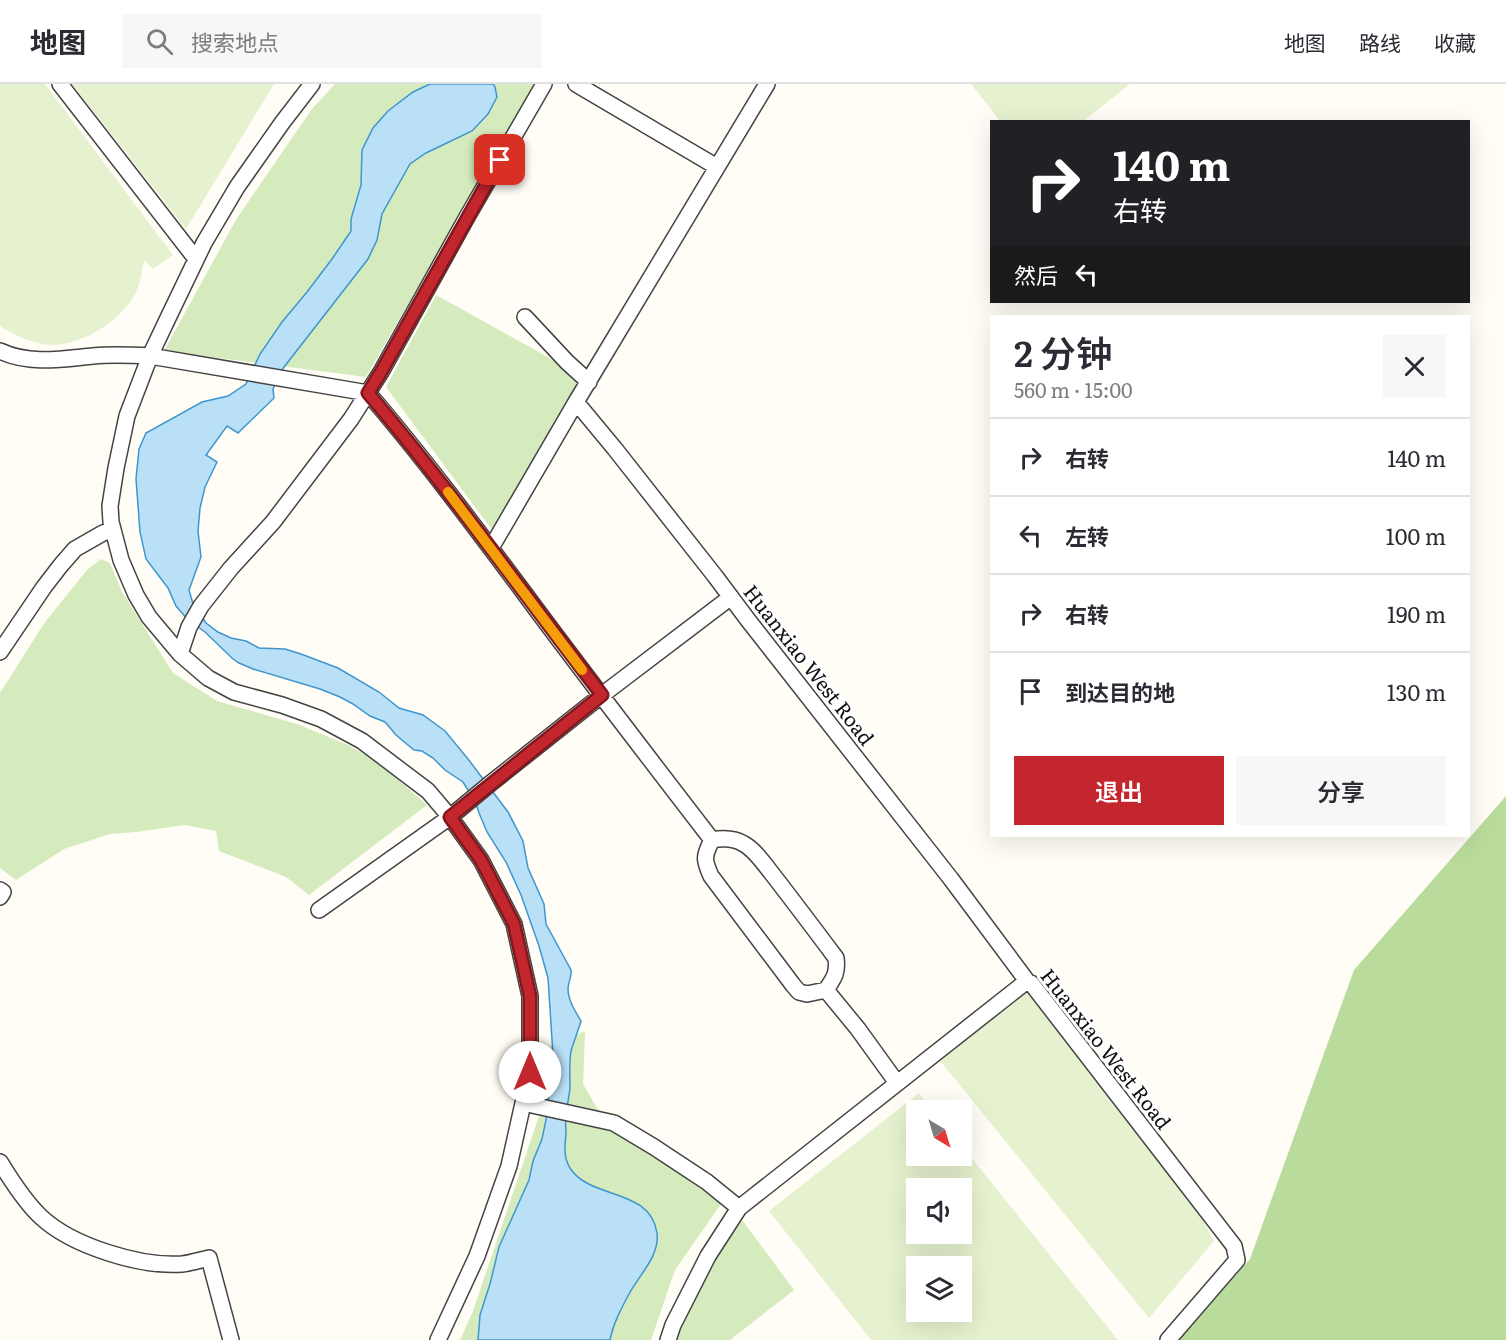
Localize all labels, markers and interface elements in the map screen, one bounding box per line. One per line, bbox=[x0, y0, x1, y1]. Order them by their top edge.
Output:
search box bbox=[122, 14, 542, 68]
text: 地图 bbox=[30, 20, 86, 62]
icon: search bbox=[143, 25, 176, 58]
text: 搜索地点 bbox=[191, 25, 279, 58]
text: 地图 bbox=[1284, 26, 1326, 57]
text: 路线 bbox=[1359, 26, 1401, 57]
text: 收藏 bbox=[1434, 26, 1476, 57]
text: 140 m bbox=[1113, 132, 1230, 194]
pin bbox=[474, 134, 525, 185]
icon: arrive bbox=[483, 143, 516, 176]
icon: right bbox=[1014, 144, 1092, 222]
text: 右转 bbox=[1113, 189, 1167, 229]
text: 然后 bbox=[1014, 258, 1058, 291]
icon: left bbox=[1070, 258, 1103, 291]
text: 2 分钟 bbox=[1014, 325, 1112, 378]
button: close bbox=[1383, 335, 1446, 398]
text: 560 m · 15:00 bbox=[1014, 374, 1133, 404]
icon: right bbox=[1014, 441, 1047, 474]
text: 右转 bbox=[1065, 441, 1109, 474]
text: 140 m bbox=[1387, 441, 1446, 474]
icon: left bbox=[1014, 519, 1047, 552]
text: 左转 bbox=[1065, 519, 1109, 552]
text: 100 m bbox=[1386, 519, 1446, 552]
street label: Huanxiao West Road bbox=[738, 577, 882, 751]
icon: right bbox=[1014, 597, 1047, 630]
text: 右转 bbox=[1065, 597, 1109, 630]
text: 190 m bbox=[1387, 597, 1446, 630]
icon: arrive bbox=[1014, 675, 1047, 708]
text: 到达目的地 bbox=[1065, 675, 1175, 708]
text: 130 m bbox=[1387, 675, 1446, 708]
button: 退出 bbox=[1014, 756, 1224, 825]
button: 分享 bbox=[1236, 756, 1446, 825]
street label: Huanxiao West Road bbox=[1035, 961, 1179, 1135]
position arrow bbox=[498, 1040, 562, 1104]
north arrow bbox=[906, 1100, 972, 1166]
map controls bbox=[906, 1100, 972, 1322]
button: sound bbox=[906, 1178, 972, 1244]
button: layers bbox=[906, 1256, 972, 1322]

